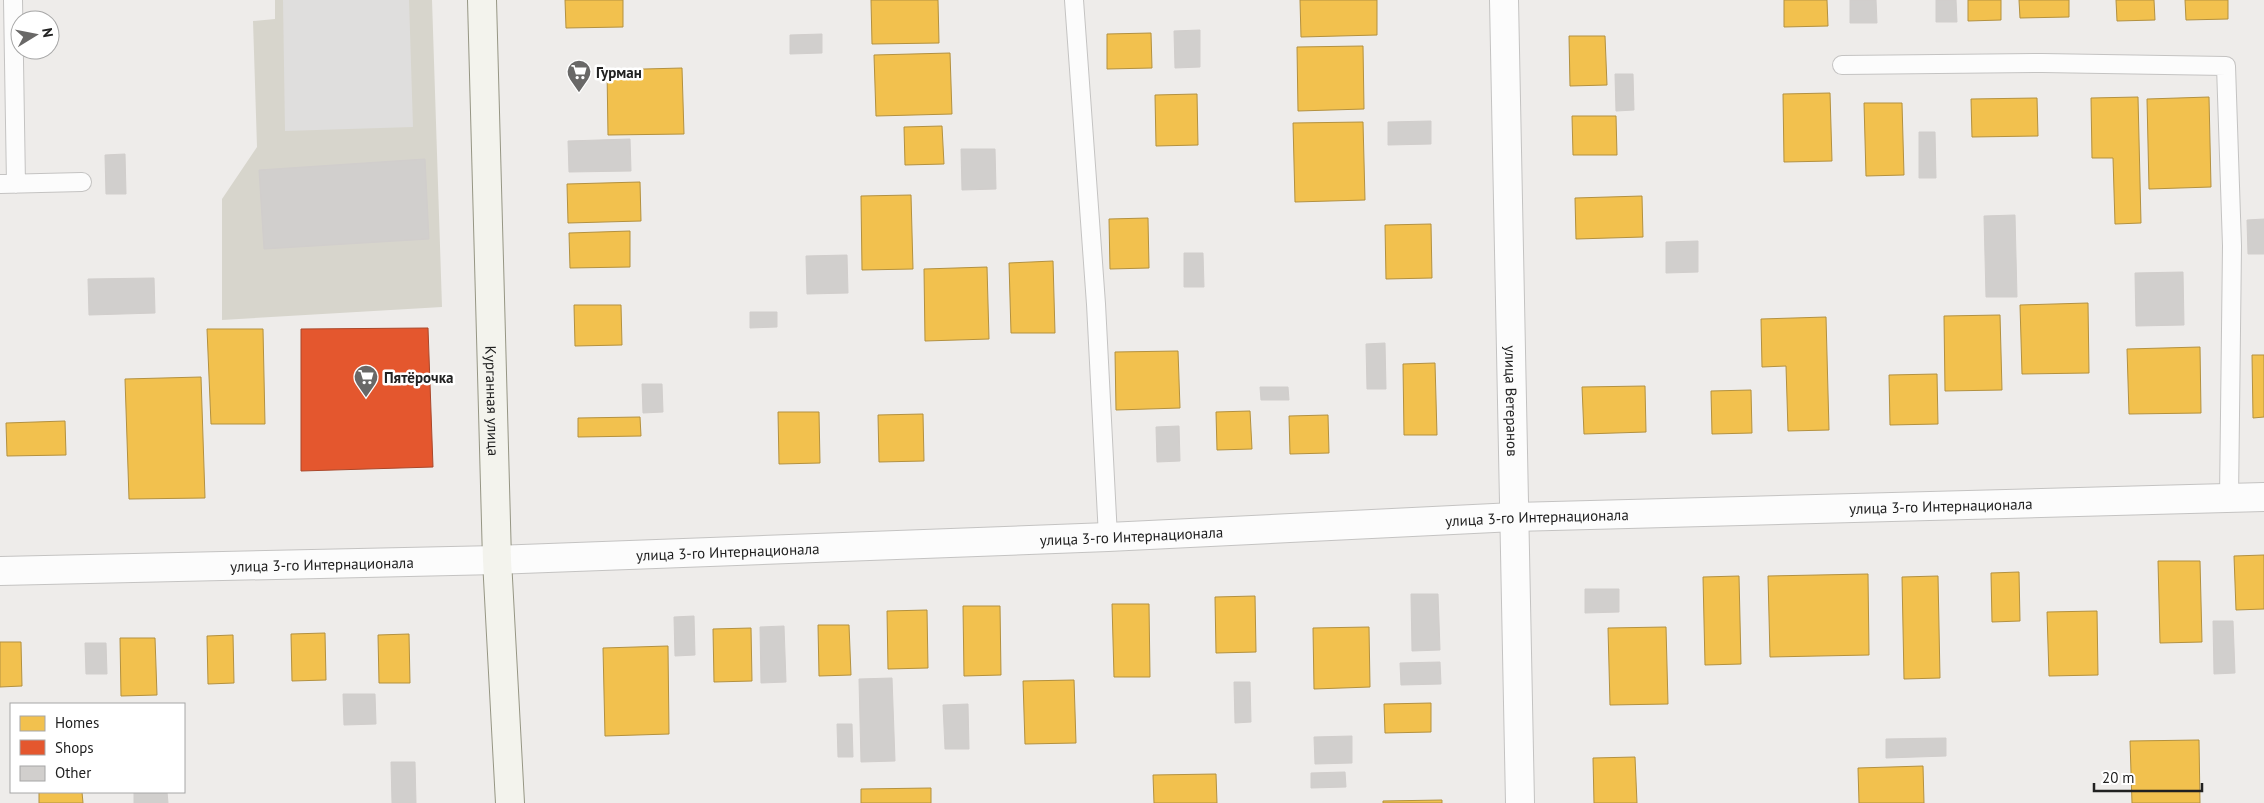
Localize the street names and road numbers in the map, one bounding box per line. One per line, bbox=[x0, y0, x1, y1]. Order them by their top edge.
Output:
street label: Курганная улица bbox=[482, 345, 504, 456]
street label: улица Ветеранов bbox=[1501, 345, 1523, 457]
street label: улица 3-го Интернационала bbox=[1849, 494, 2033, 518]
street label: улица 3-го Интернационала bbox=[1445, 504, 1629, 530]
street label: улица 3-го Интернационала bbox=[1039, 522, 1224, 549]
street label: улица 3-го Интернационала bbox=[636, 538, 820, 564]
street label: улица 3-го Интернационала bbox=[230, 552, 414, 575]

